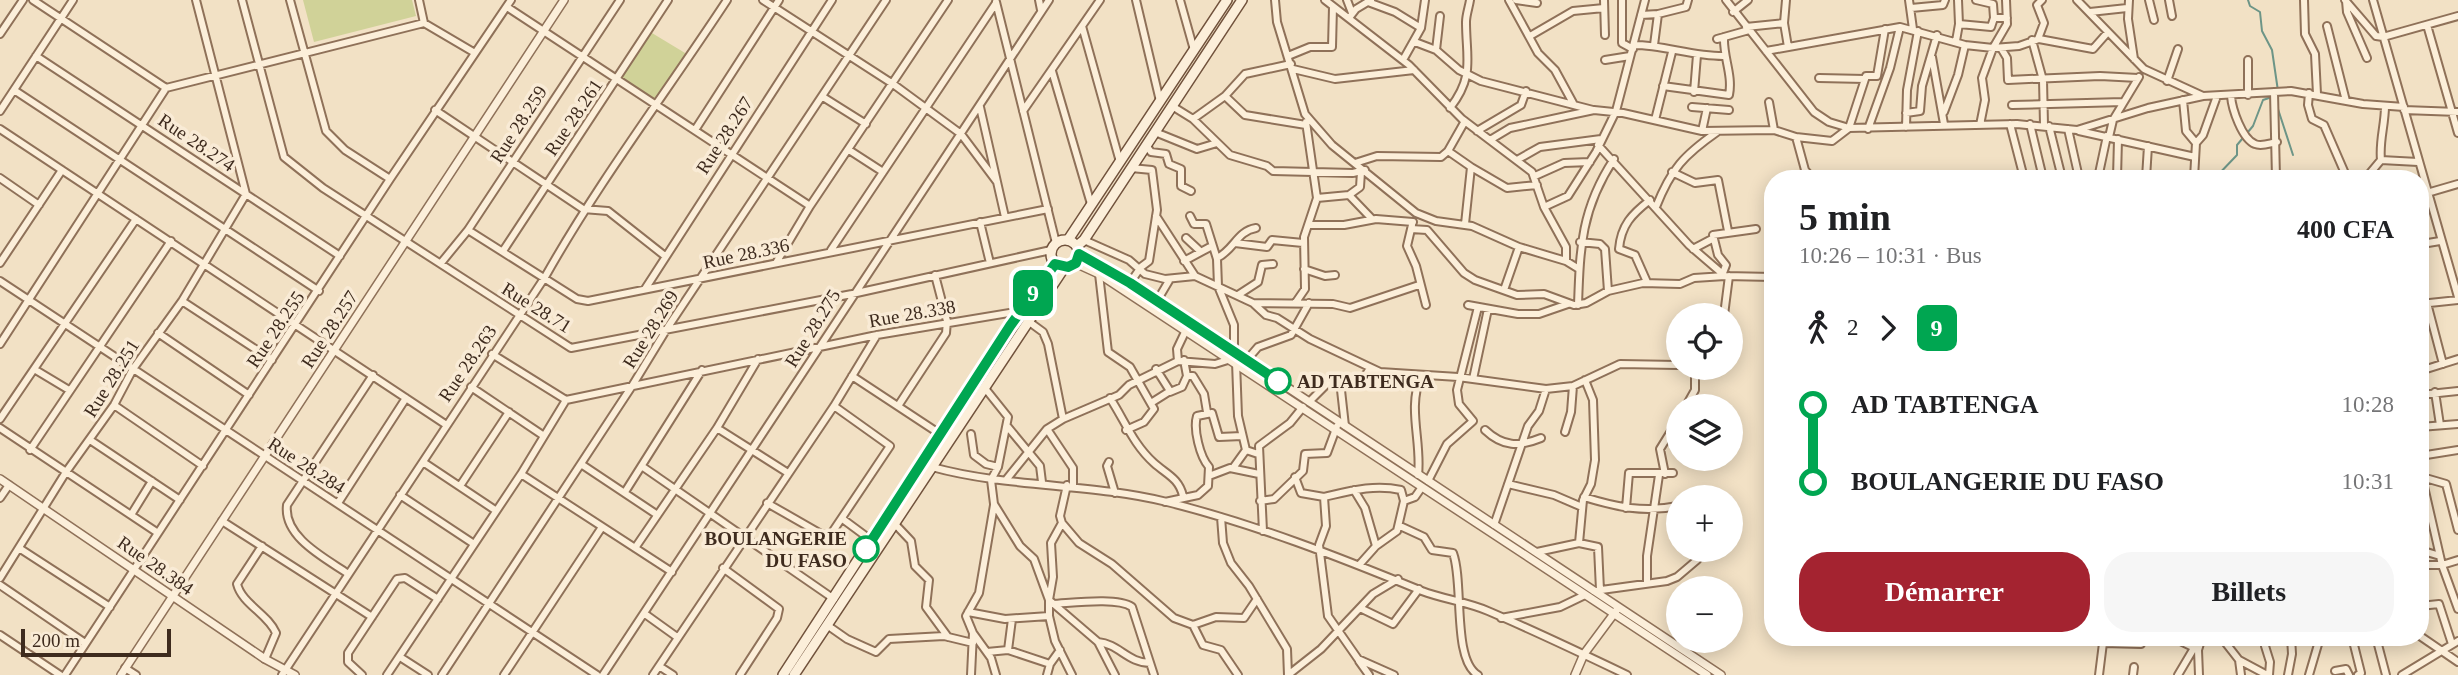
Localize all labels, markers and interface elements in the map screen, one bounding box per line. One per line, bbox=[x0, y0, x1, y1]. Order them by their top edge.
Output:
street label: Rue 28.261 bbox=[540, 75, 607, 159]
street label: Rue 28.259 bbox=[486, 82, 551, 167]
street label: Rue 28.267 bbox=[692, 93, 757, 178]
street label: Rue 28.274 bbox=[155, 109, 239, 176]
text: 5 min bbox=[1799, 196, 1891, 238]
text: 400 CFA bbox=[2297, 215, 2394, 244]
street label: Rue 28.336 bbox=[701, 234, 791, 273]
text: 10:26 – 10:31 · Bus bbox=[1799, 243, 1982, 268]
line badge: 9 bbox=[1010, 270, 1056, 316]
street label: Rue 28.71 bbox=[498, 278, 575, 337]
text: 9 bbox=[1027, 280, 1039, 306]
street label: Rue 28.275 bbox=[780, 286, 845, 371]
street label: Rue 28.255 bbox=[242, 287, 309, 371]
street label: Rue 28.257 bbox=[297, 287, 362, 372]
street label: Rue 28.269 bbox=[618, 287, 683, 372]
street label: Rue 28.338 bbox=[867, 296, 957, 331]
map controls bbox=[1666, 303, 1743, 653]
button: locate bbox=[1666, 303, 1743, 380]
icon: walk bbox=[1799, 309, 1837, 347]
icon: forward bbox=[1869, 309, 1907, 347]
text: 2 bbox=[1847, 315, 1859, 340]
text: 9 bbox=[1931, 315, 1943, 341]
street label: Rue 28.263 bbox=[434, 321, 501, 405]
street label: Rue 28.251 bbox=[79, 336, 144, 421]
marker: AD TABTENGA bbox=[1265, 368, 1291, 394]
place label: AD TABTENGA bbox=[1297, 371, 1434, 392]
text: AD TABTENGA bbox=[1851, 390, 2039, 419]
text: 10:28 bbox=[2342, 392, 2394, 417]
button: layers bbox=[1666, 394, 1743, 471]
street label: Rue 28.284 bbox=[264, 433, 350, 498]
text: BOULANGERIE DU FASO bbox=[1851, 467, 2164, 496]
text: 10:31 bbox=[2342, 469, 2394, 494]
button: + bbox=[1666, 485, 1743, 562]
place label: BOULANGERIE DU FASO bbox=[704, 528, 847, 571]
street label: Rue 28.384 bbox=[114, 532, 198, 599]
marker: BOULANGERIE DU FASO bbox=[853, 536, 879, 562]
button: Démarrer bbox=[1799, 552, 2090, 632]
button: Billets bbox=[2104, 552, 2394, 632]
button: − bbox=[1666, 576, 1743, 653]
scale bar bbox=[21, 626, 172, 658]
text: 200 m bbox=[32, 630, 80, 651]

